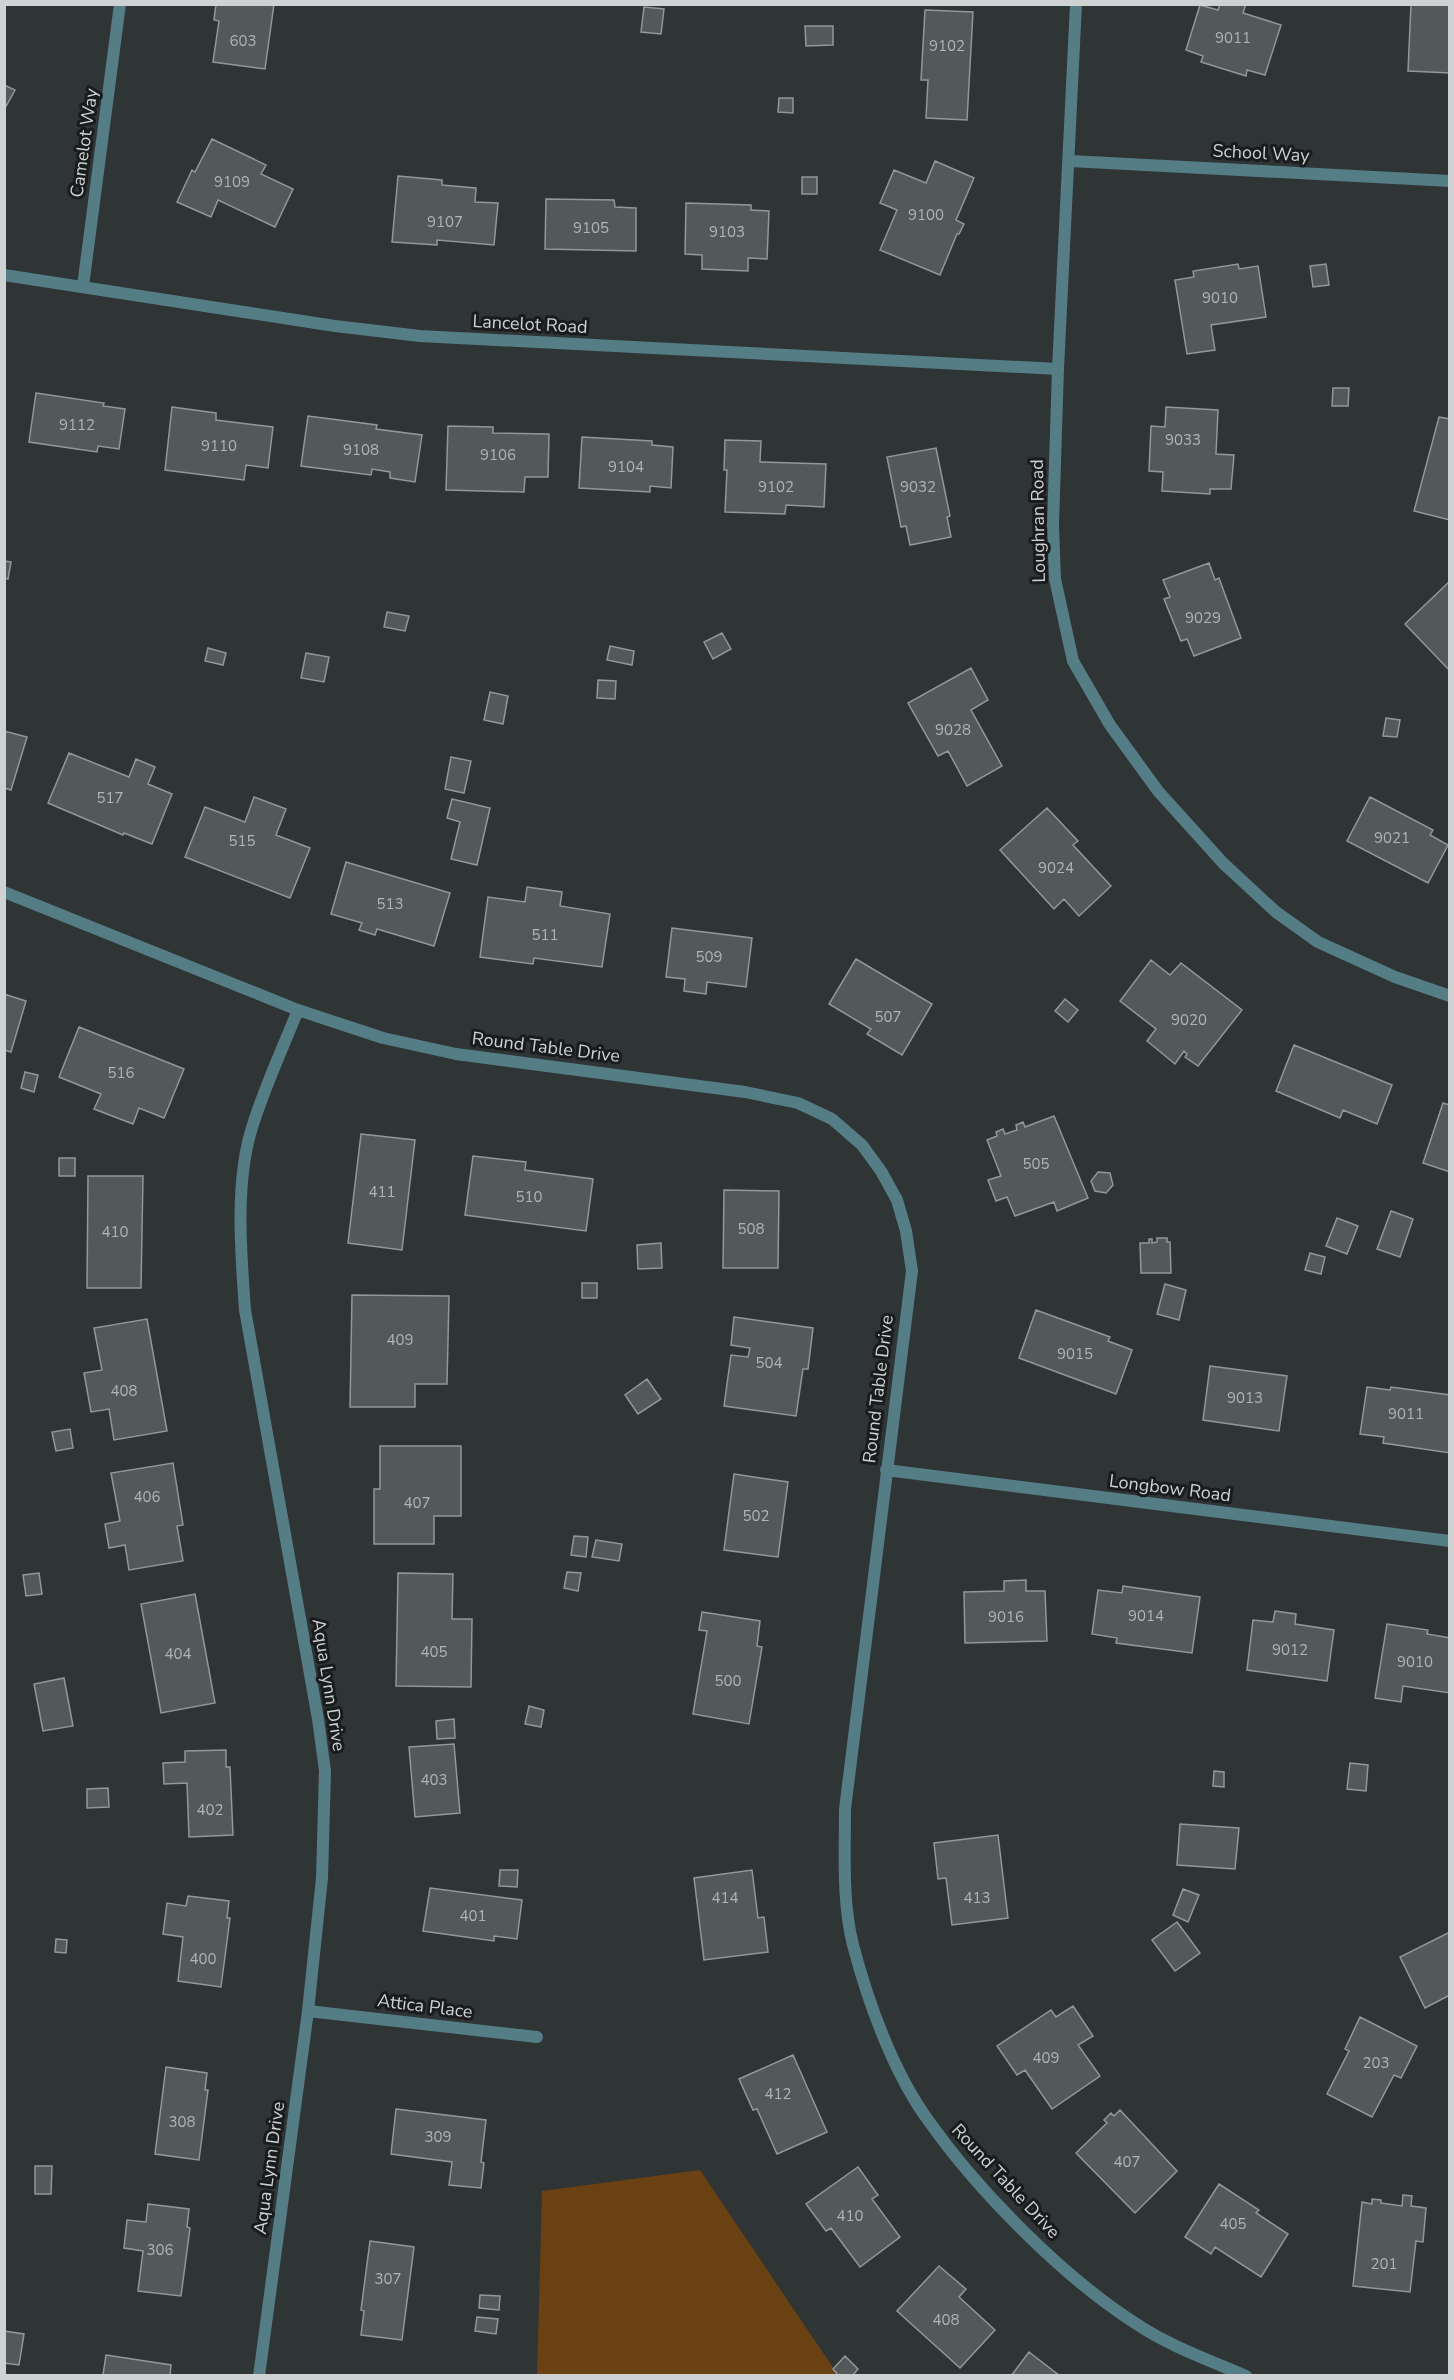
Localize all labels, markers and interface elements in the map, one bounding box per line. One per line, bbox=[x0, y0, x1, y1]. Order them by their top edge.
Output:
house number: 9011 bbox=[1215, 28, 1251, 48]
house number: 603 bbox=[229, 31, 257, 51]
house number: 9102 bbox=[929, 36, 965, 56]
street label: Camelot Way bbox=[64, 86, 104, 199]
street label: School Way bbox=[1212, 138, 1311, 168]
house number: 9109 bbox=[214, 172, 250, 192]
house number: 9100 bbox=[908, 205, 944, 225]
house number: 9107 bbox=[427, 212, 463, 232]
house number: 9105 bbox=[573, 218, 609, 238]
house number: 9103 bbox=[709, 222, 745, 242]
house number: 9010 bbox=[1202, 288, 1238, 308]
street label: Lancelot Road bbox=[472, 309, 588, 339]
house number: 9112 bbox=[59, 415, 95, 435]
house number: 9033 bbox=[1165, 430, 1201, 450]
house number: 9110 bbox=[201, 436, 237, 456]
house number: 9108 bbox=[343, 440, 379, 460]
house number: 9106 bbox=[480, 445, 516, 465]
house number: 9104 bbox=[608, 457, 644, 477]
street label: Loughran Road bbox=[1025, 459, 1051, 583]
house number: 9102 bbox=[758, 477, 794, 497]
house number: 9032 bbox=[900, 477, 936, 497]
house number: 9029 bbox=[1185, 608, 1221, 628]
house number: 9028 bbox=[935, 720, 971, 740]
house number: 517 bbox=[96, 788, 124, 808]
house number: 9021 bbox=[1374, 828, 1410, 848]
house number: 515 bbox=[228, 831, 256, 851]
house number: 9024 bbox=[1038, 858, 1074, 878]
house number: 513 bbox=[376, 894, 404, 914]
house number: 511 bbox=[531, 925, 559, 945]
house number: 509 bbox=[695, 947, 723, 967]
house number: 507 bbox=[874, 1007, 902, 1027]
house number: 9020 bbox=[1171, 1010, 1207, 1030]
street label: Round Table Drive bbox=[471, 1026, 621, 1068]
house number: 516 bbox=[107, 1063, 135, 1083]
house number: 505 bbox=[1022, 1154, 1050, 1174]
house number: 411 bbox=[368, 1182, 396, 1202]
house number: 510 bbox=[515, 1187, 543, 1207]
house number: 508 bbox=[737, 1219, 765, 1239]
house number: 410 bbox=[101, 1222, 129, 1242]
street label: Round Table Drive bbox=[857, 1314, 899, 1464]
house number: 409 bbox=[386, 1330, 414, 1350]
house number: 9015 bbox=[1057, 1344, 1093, 1364]
house number: 504 bbox=[755, 1353, 783, 1373]
house number: 408 bbox=[110, 1381, 138, 1401]
house number: 9013 bbox=[1227, 1388, 1263, 1408]
house number: 9011 bbox=[1388, 1404, 1424, 1424]
street label: Longbow Road bbox=[1108, 1469, 1232, 1507]
house number: 406 bbox=[133, 1487, 161, 1507]
house number: 407 bbox=[403, 1493, 431, 1513]
house number: 502 bbox=[742, 1506, 770, 1526]
house number: 9014 bbox=[1128, 1606, 1164, 1626]
house number: 9016 bbox=[988, 1607, 1024, 1627]
street label: Aqua Lynn Drive bbox=[307, 1617, 351, 1753]
house number: 9012 bbox=[1272, 1640, 1308, 1660]
house number: 405 bbox=[420, 1642, 448, 1662]
house number: 404 bbox=[164, 1644, 192, 1664]
house number: 9010 bbox=[1397, 1652, 1433, 1672]
house number: 500 bbox=[714, 1671, 742, 1691]
house number: 403 bbox=[420, 1770, 448, 1790]
house number: 402 bbox=[196, 1800, 224, 1820]
house number: 414 bbox=[711, 1888, 739, 1908]
house number: 413 bbox=[963, 1888, 991, 1908]
house number: 401 bbox=[459, 1906, 487, 1926]
house number: 400 bbox=[189, 1949, 217, 1969]
street label: Attica Place bbox=[376, 1988, 474, 2024]
house number: 409 bbox=[1032, 2048, 1060, 2068]
house number: 203 bbox=[1362, 2053, 1390, 2073]
house number: 412 bbox=[764, 2084, 792, 2104]
street label: Aqua Lynn Drive bbox=[248, 2100, 290, 2236]
house number: 308 bbox=[168, 2112, 196, 2132]
street label: Round Table Drive bbox=[946, 2118, 1066, 2244]
house number: 309 bbox=[424, 2127, 452, 2147]
house number: 407 bbox=[1113, 2152, 1141, 2172]
house number: 410 bbox=[836, 2206, 864, 2226]
house number: 405 bbox=[1219, 2214, 1247, 2234]
house number: 306 bbox=[146, 2240, 174, 2260]
house number: 201 bbox=[1370, 2254, 1398, 2274]
house number: 307 bbox=[374, 2269, 402, 2289]
house number: 408 bbox=[932, 2310, 960, 2330]

